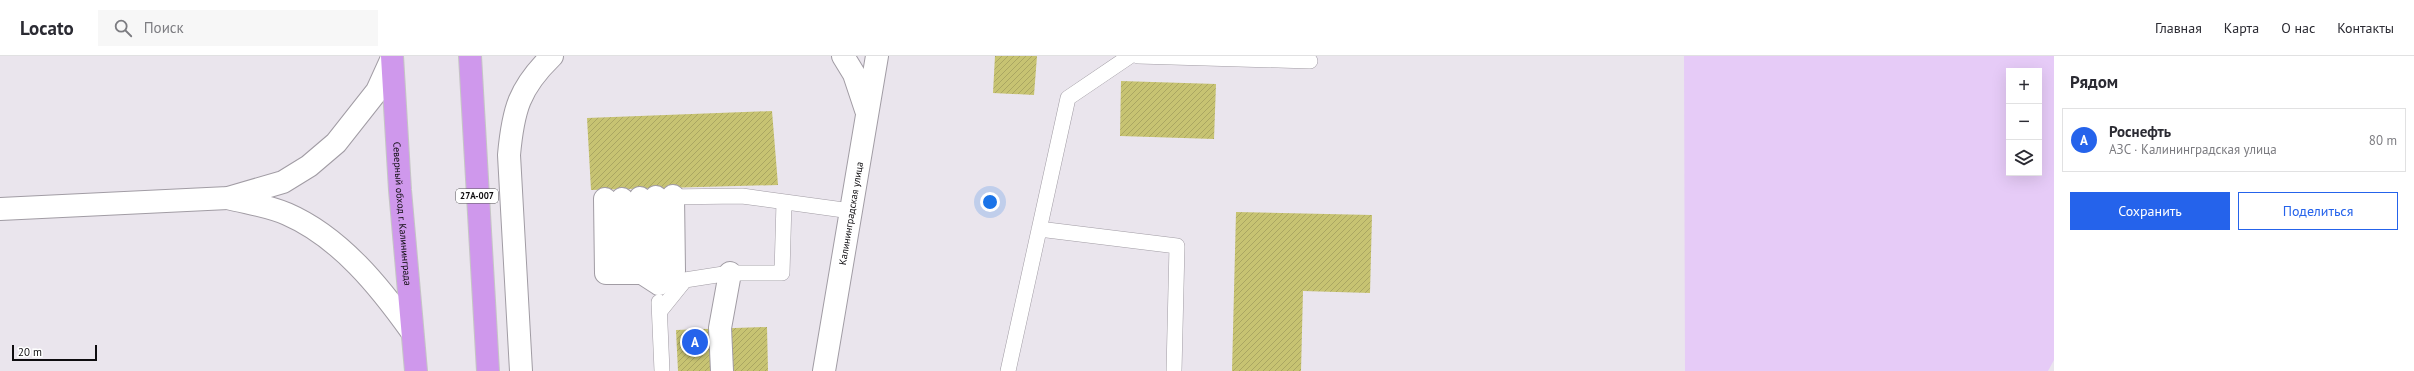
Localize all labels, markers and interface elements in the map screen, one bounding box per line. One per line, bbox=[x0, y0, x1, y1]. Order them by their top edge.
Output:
search box bbox=[98, 10, 378, 46]
text: Locato bbox=[20, 16, 74, 40]
icon: search bbox=[112, 17, 134, 39]
text: Поиск bbox=[144, 18, 184, 37]
text: Главная bbox=[2155, 19, 2202, 37]
text: Карта bbox=[2224, 19, 2259, 37]
text: О нас bbox=[2281, 19, 2315, 37]
text: Контакты bbox=[2337, 19, 2394, 37]
map controls bbox=[2006, 68, 2042, 176]
button: + bbox=[2006, 68, 2042, 104]
text: Рядом bbox=[2070, 71, 2118, 93]
button: − bbox=[2006, 104, 2042, 140]
text: Роснефть bbox=[2109, 122, 2171, 141]
text: A bbox=[2080, 132, 2088, 149]
text: 80 m bbox=[2369, 132, 2397, 149]
button: layers bbox=[2006, 140, 2042, 176]
street label: Северный обход г. Калининграда bbox=[390, 141, 414, 286]
text: АЗС · Калининградская улица bbox=[2109, 141, 2277, 158]
street label: Калининградская улица bbox=[836, 161, 866, 266]
road number: 27А-007 bbox=[456, 189, 498, 203]
your location bbox=[980, 192, 1000, 212]
button: Сохранить bbox=[2070, 192, 2230, 230]
button: Поделиться bbox=[2238, 192, 2398, 230]
pin: A bbox=[682, 327, 708, 357]
scale bar bbox=[12, 343, 97, 362]
text: 20 m bbox=[18, 345, 42, 359]

